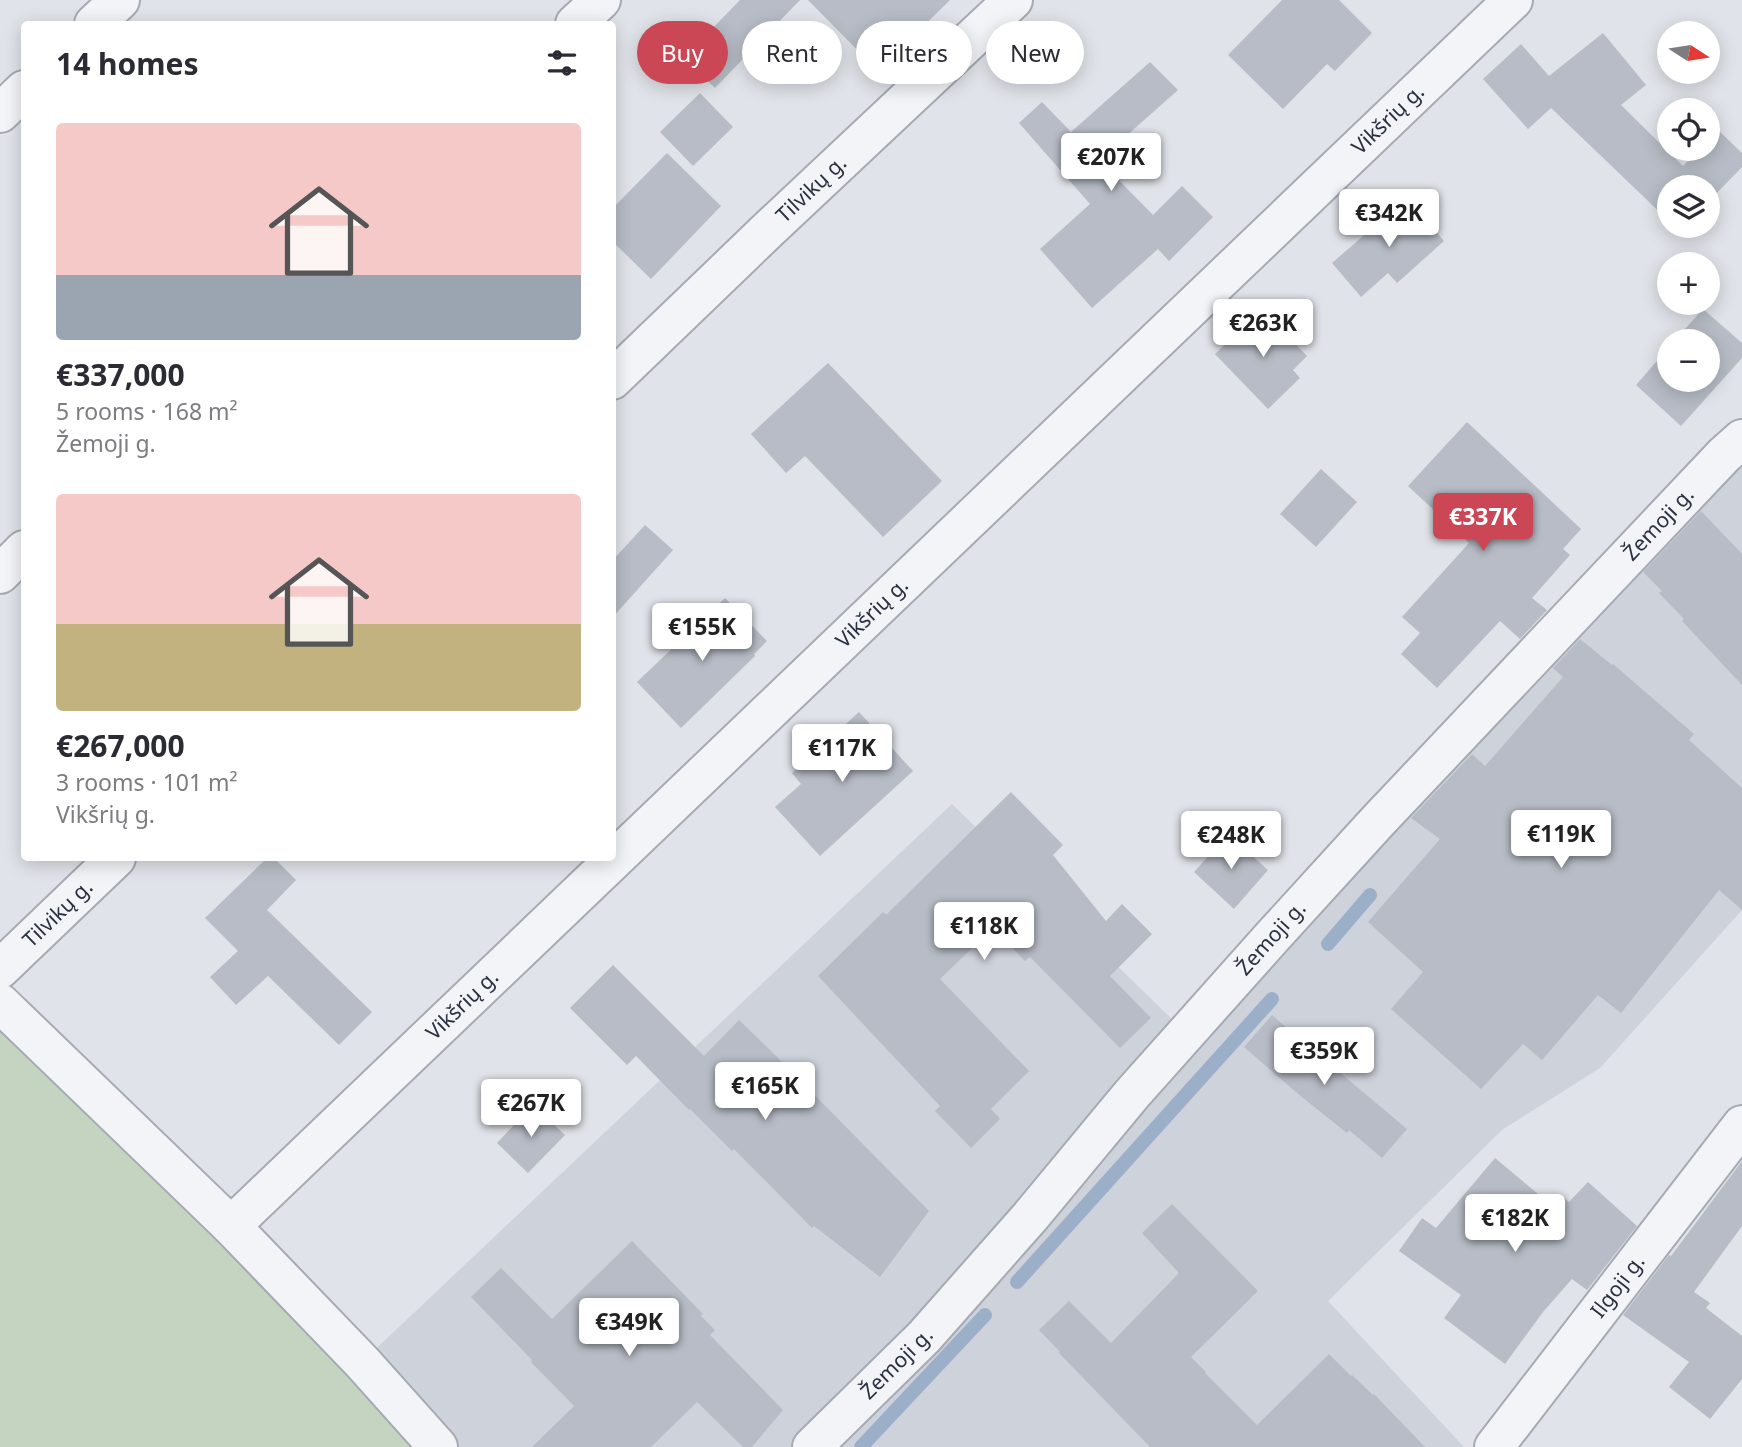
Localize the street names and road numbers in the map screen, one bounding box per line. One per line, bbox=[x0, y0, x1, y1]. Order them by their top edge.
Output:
street label: Vikšrių g. bbox=[1345, 77, 1430, 160]
street label: Tilvikų g. bbox=[769, 149, 852, 228]
street label: Žemoji g. bbox=[1617, 481, 1699, 566]
street label: Vikšrių g. bbox=[829, 571, 914, 654]
street label: Tilvikų g. bbox=[16, 873, 98, 953]
street label: Žemoji g. bbox=[1230, 894, 1312, 981]
street label: Vikšrių g. bbox=[419, 963, 504, 1045]
street label: Ilgoji g. bbox=[1584, 1248, 1650, 1323]
street label: Žemoji g. bbox=[854, 1321, 939, 1405]

